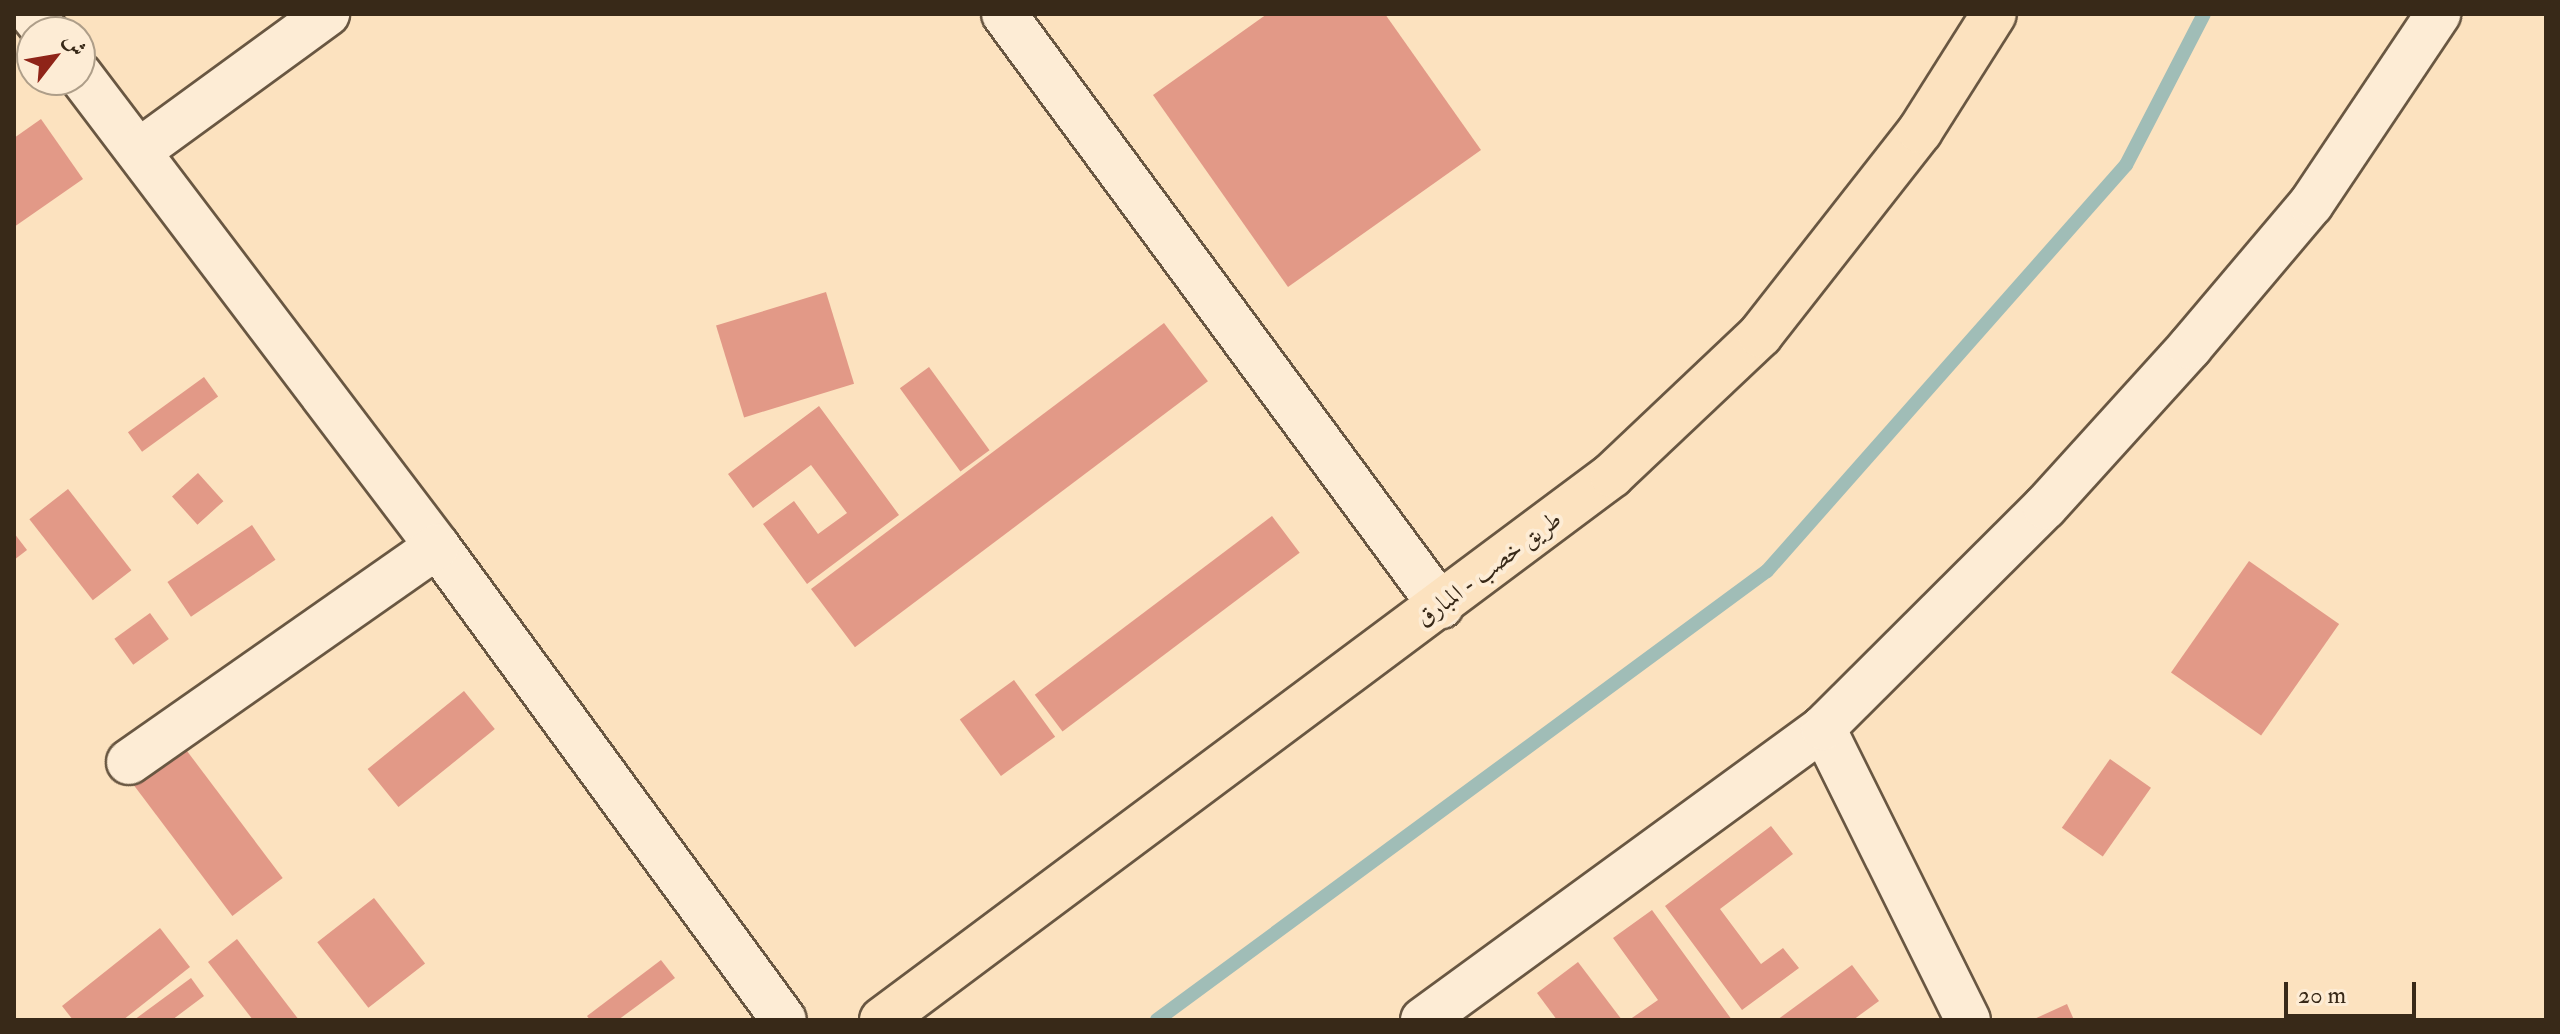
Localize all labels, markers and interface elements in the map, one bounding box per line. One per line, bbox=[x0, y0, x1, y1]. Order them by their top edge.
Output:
north arrow bbox=[16, 16, 96, 96]
text: ش bbox=[57, 28, 92, 61]
street label: طريق خصب - المبارق bbox=[1411, 505, 1567, 633]
scale bar bbox=[2288, 966, 2420, 1016]
text: 20 m bbox=[2298, 980, 2346, 1011]

